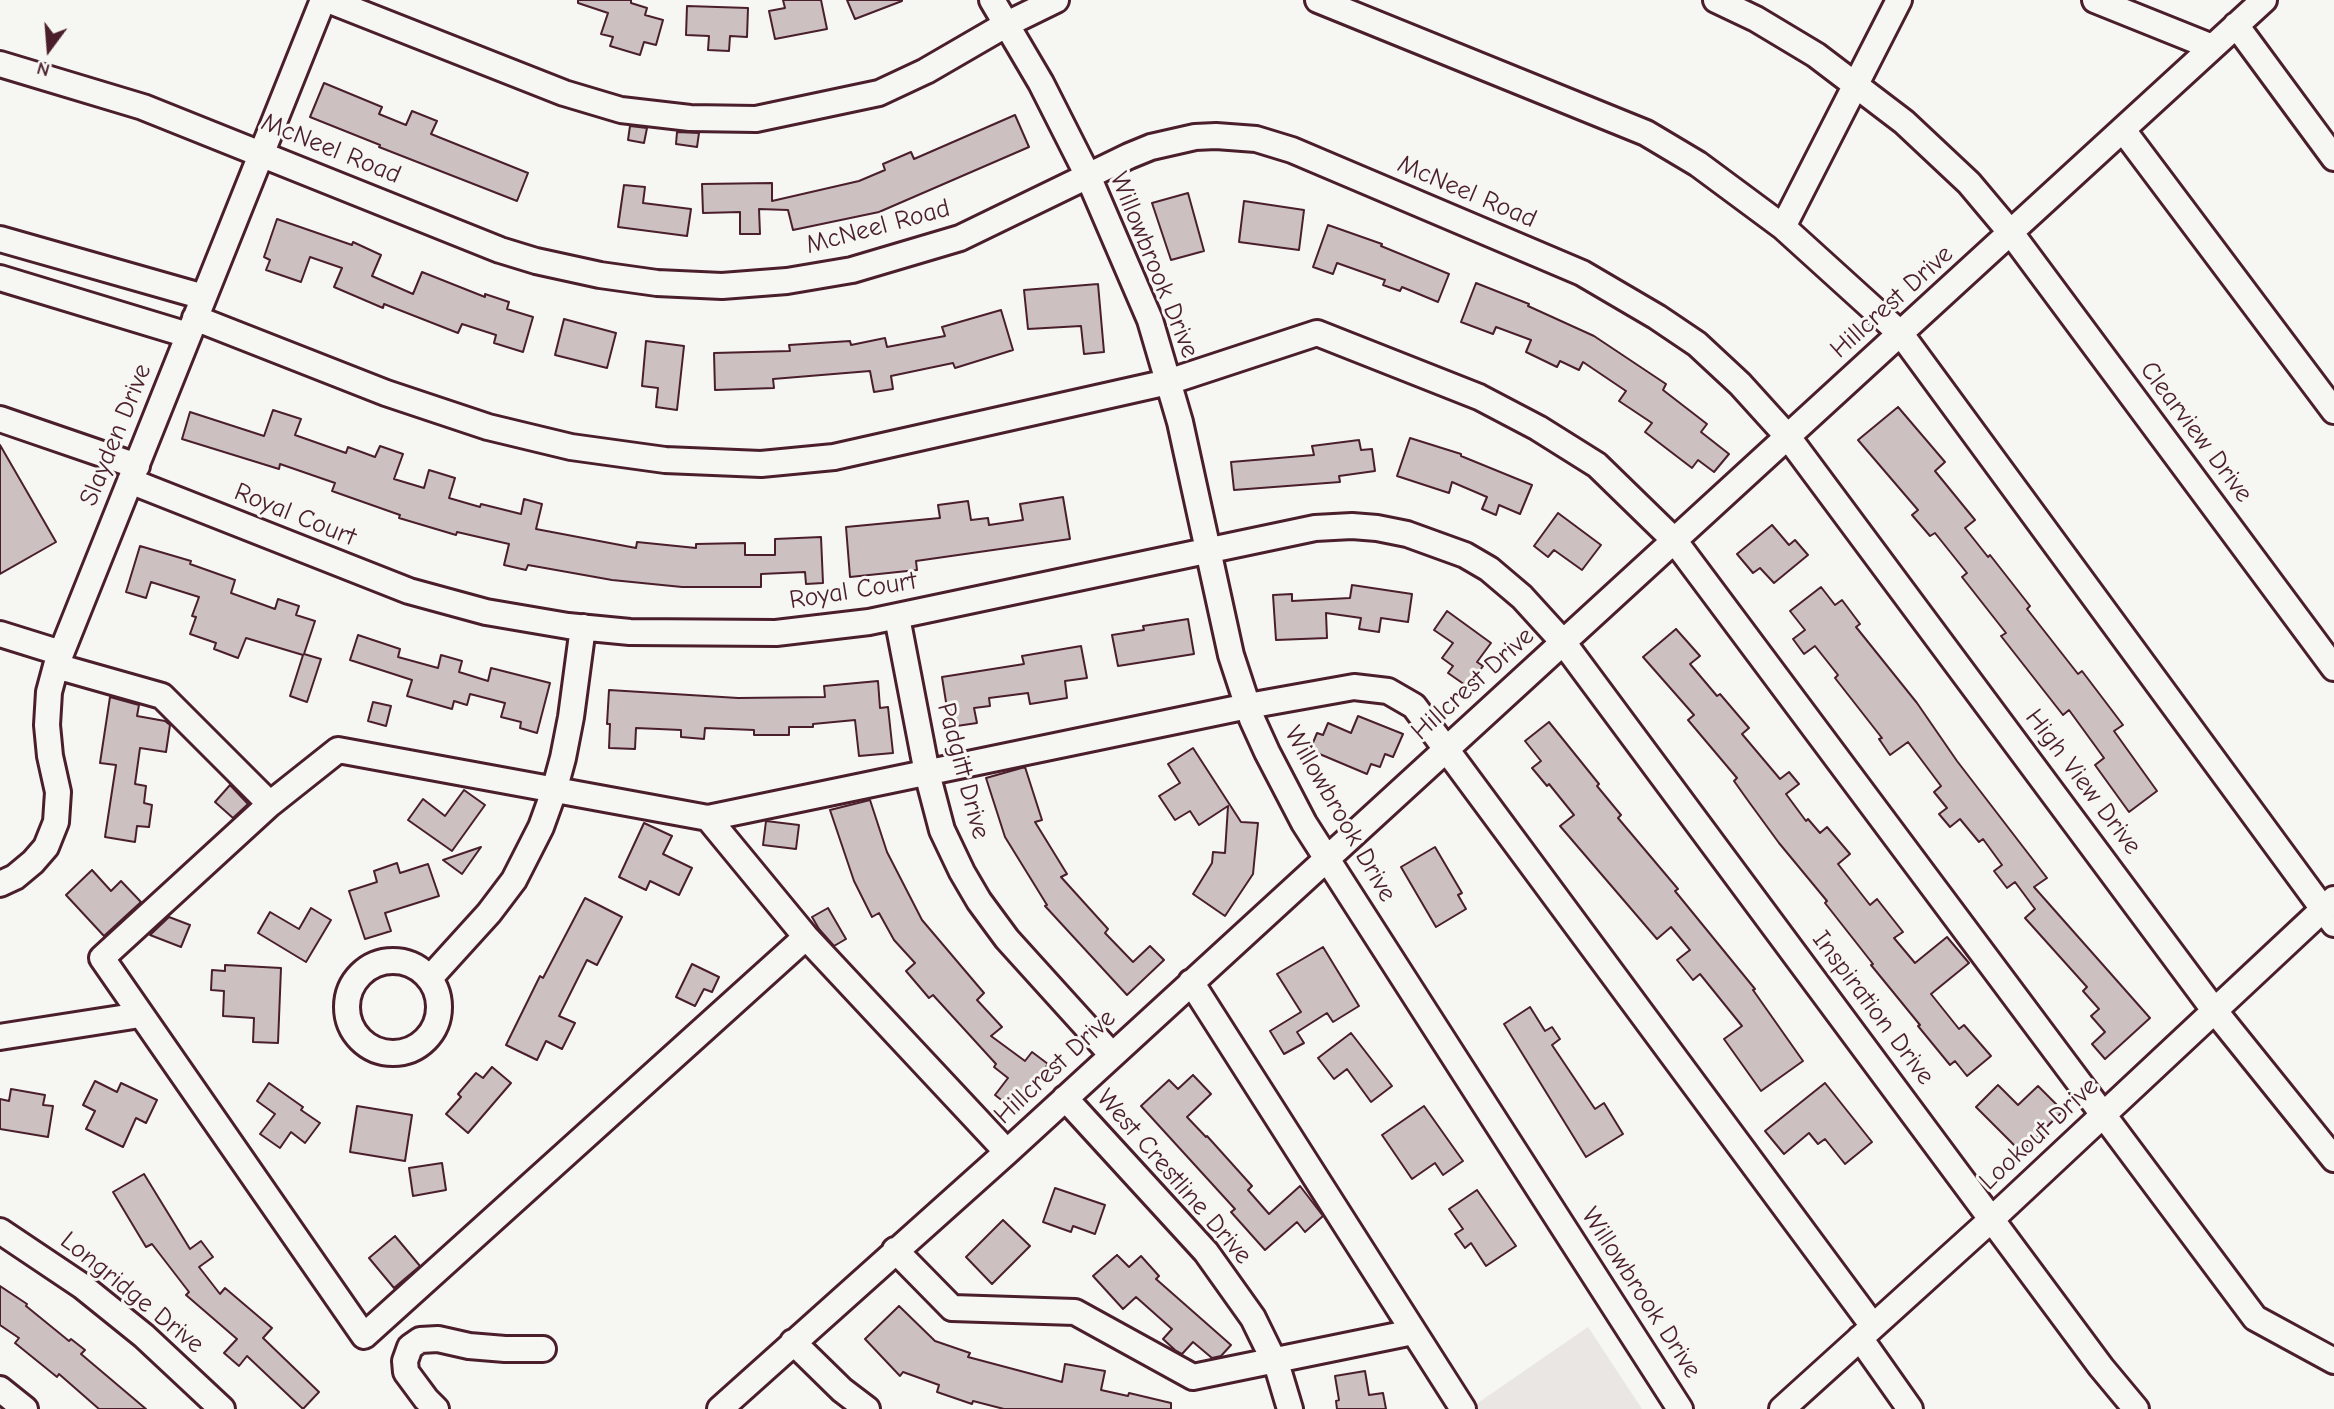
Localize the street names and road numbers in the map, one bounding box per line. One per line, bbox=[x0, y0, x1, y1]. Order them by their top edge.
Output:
street label: McNeel Road bbox=[257, 107, 405, 191]
street label: McNeel Road bbox=[1393, 149, 1541, 235]
street label: Willowbrook Drive bbox=[1103, 168, 1205, 362]
street label: McNeel Road bbox=[802, 193, 954, 261]
street label: Hillcrest Drive bbox=[1824, 239, 1960, 365]
street label: Clearview Drive bbox=[2133, 355, 2259, 509]
street label: Slayden Drive bbox=[73, 359, 159, 511]
street label: Royal Court bbox=[230, 476, 360, 554]
street label: Royal Court bbox=[787, 566, 919, 616]
street label: Hillcrest Drive bbox=[1405, 621, 1541, 747]
street label: Padgitt Drive bbox=[930, 699, 996, 843]
street label: High View Drive bbox=[2018, 703, 2148, 861]
street label: Willowbrook Drive bbox=[1277, 721, 1403, 907]
street label: Inspiration Drive bbox=[1805, 925, 1941, 1091]
street label: Hillcrest Drive bbox=[988, 1003, 1122, 1131]
street label: Lookout Drive bbox=[1973, 1071, 2105, 1197]
street label: West Crestline Drive bbox=[1090, 1083, 1258, 1271]
street label: Willowbrook Drive bbox=[1574, 1202, 1708, 1384]
street label: Longridge Drive bbox=[54, 1226, 210, 1360]

